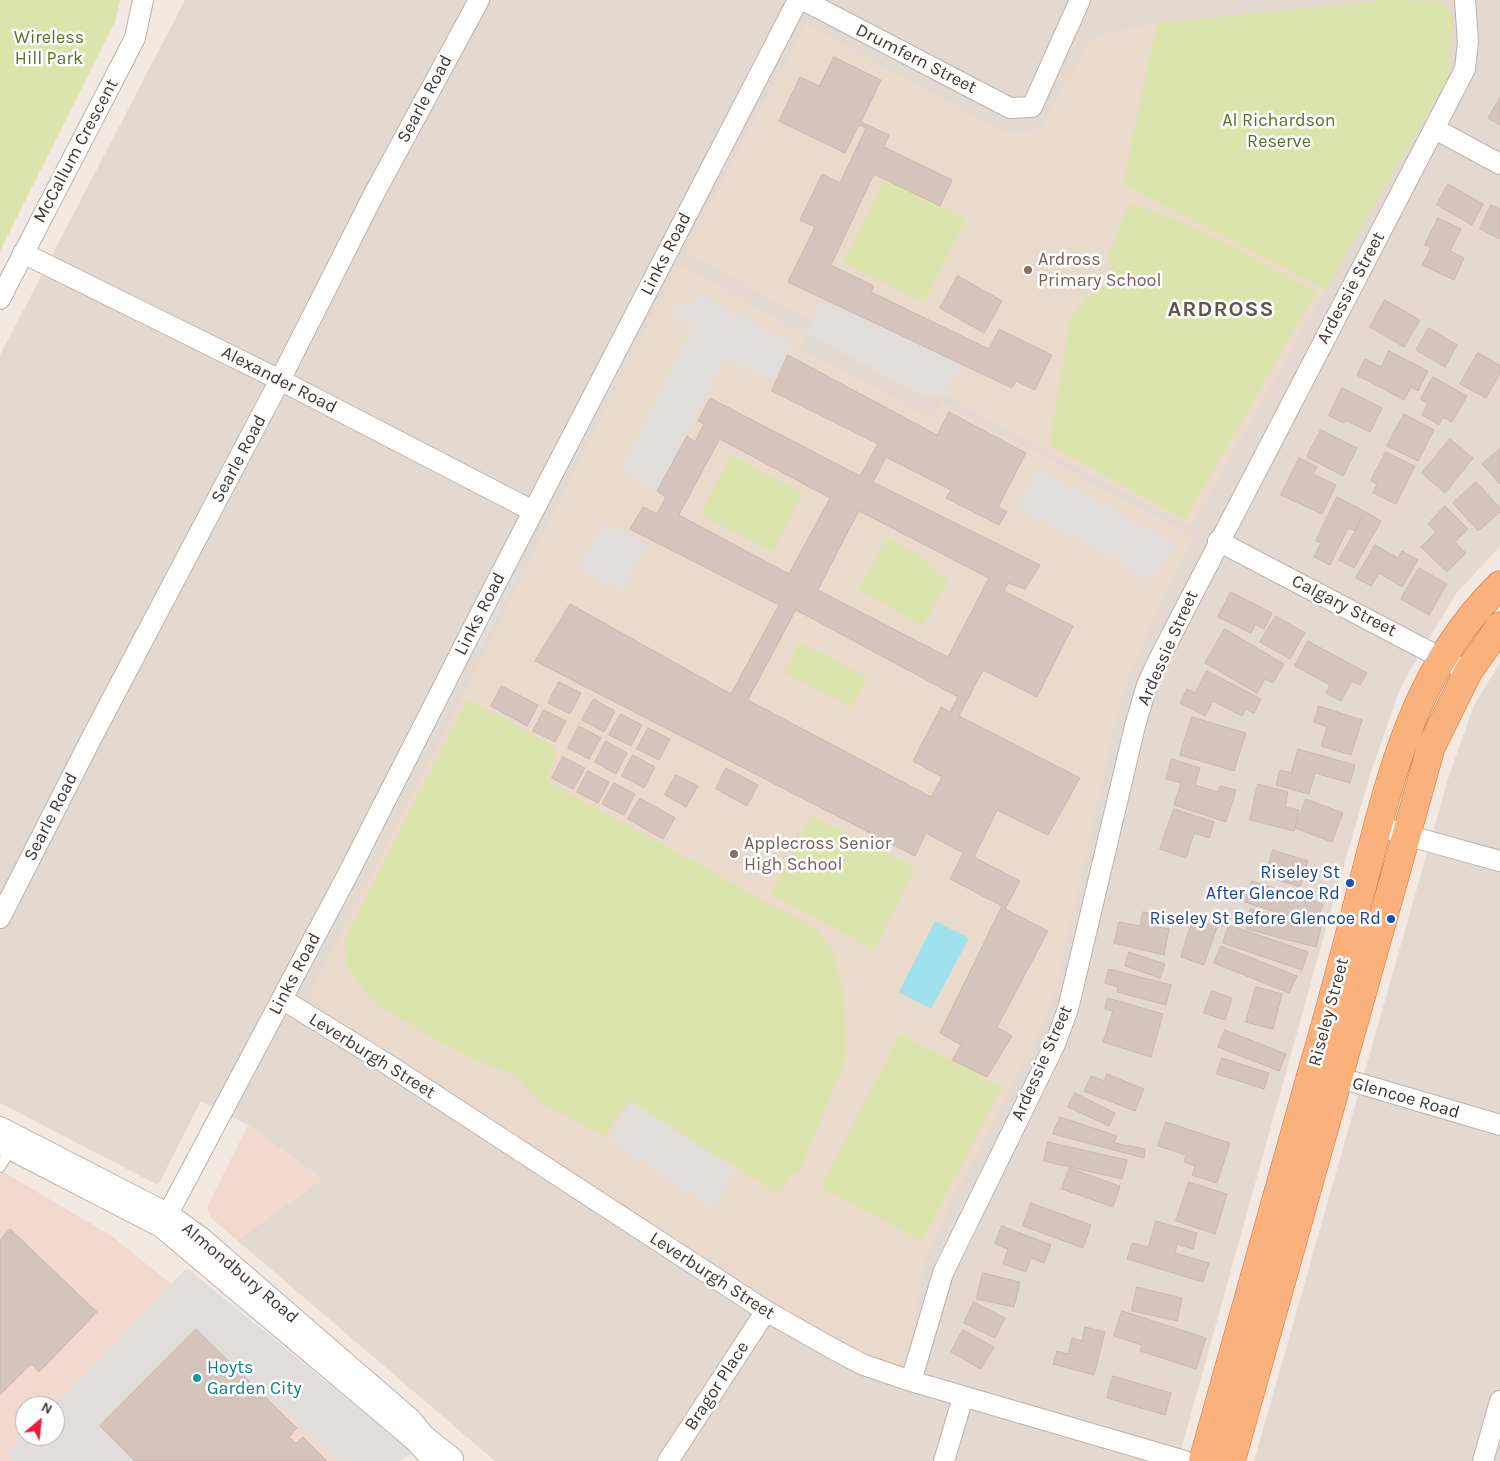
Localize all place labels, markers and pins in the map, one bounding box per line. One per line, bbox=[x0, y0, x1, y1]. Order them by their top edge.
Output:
place label: Ardross Primary School bbox=[1038, 249, 1161, 292]
marker: Ardross Primary School bbox=[1022, 264, 1034, 276]
place label: Applecross Senior High School bbox=[744, 833, 891, 876]
marker: Applecross Senior High School bbox=[728, 848, 740, 860]
place label: Riseley St After Glencoe Rd bbox=[1206, 862, 1340, 904]
marker: Riseley St After Glencoe Rd bbox=[1344, 877, 1356, 889]
place label: Riseley St Before Glencoe Rd bbox=[1150, 908, 1381, 930]
marker: Riseley St Before Glencoe Rd bbox=[1385, 913, 1397, 925]
place label: Hoyts Garden City bbox=[207, 1357, 302, 1400]
marker: Hoyts Garden City bbox=[191, 1372, 203, 1384]

